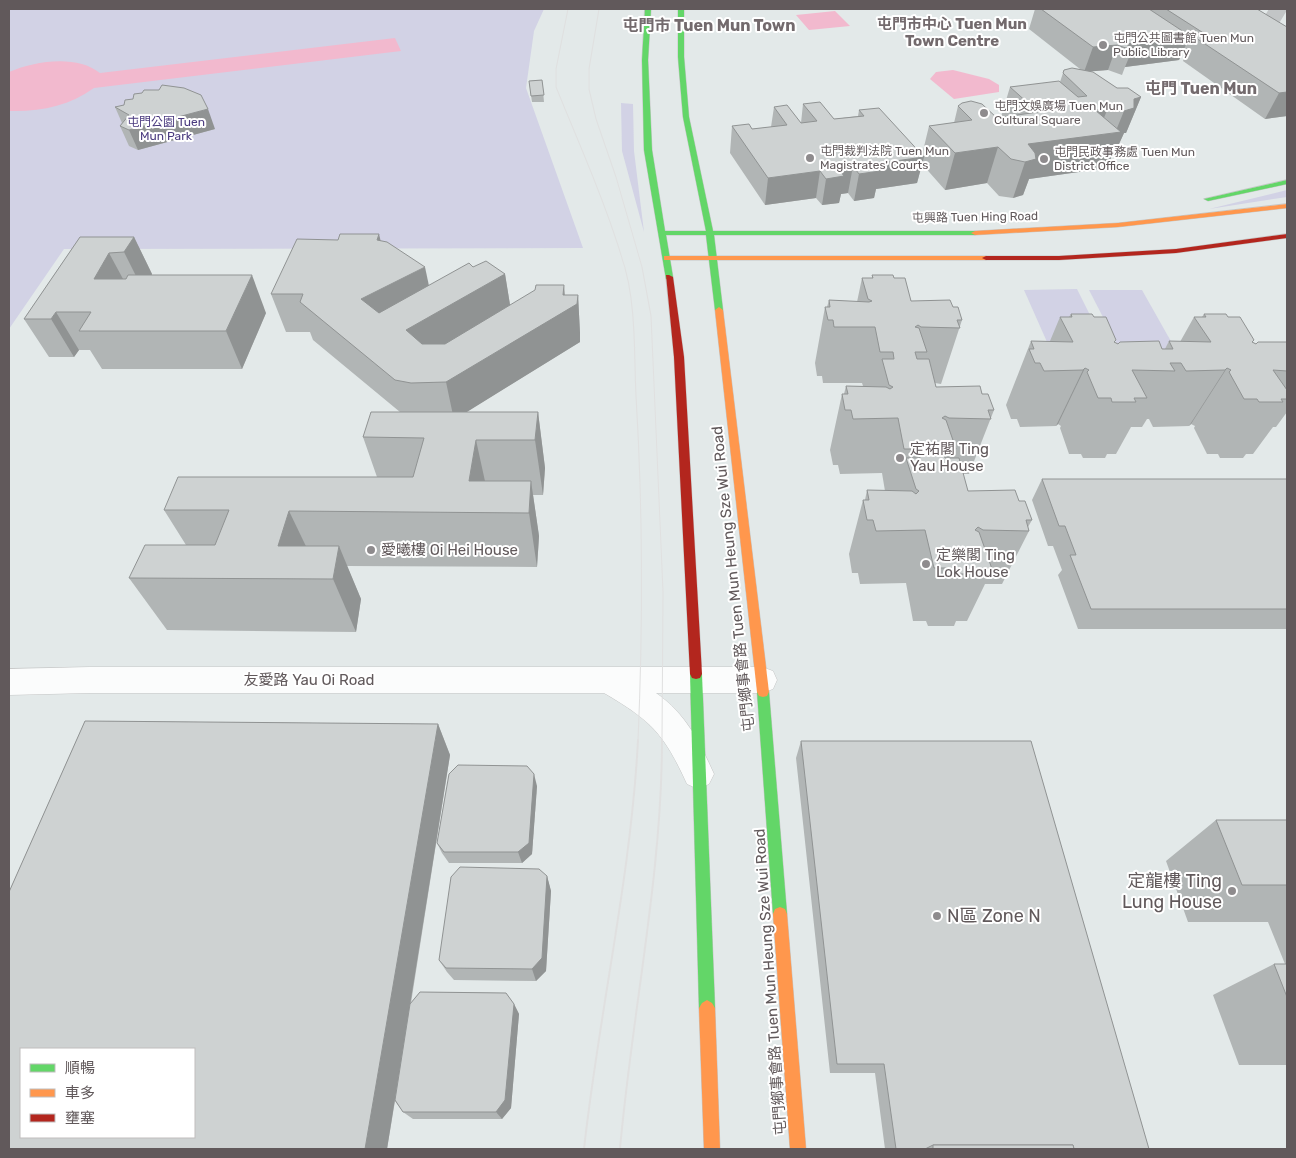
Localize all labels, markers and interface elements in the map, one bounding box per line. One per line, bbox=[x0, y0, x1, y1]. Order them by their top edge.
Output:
district label: 屯門市中心 Tuen Mun Town Centre bbox=[877, 15, 1027, 50]
district label: 屯門市 Tuen Mun Town bbox=[623, 16, 795, 35]
place label: 屯門公共圖書館 Tuen Mun Public Library bbox=[1113, 31, 1254, 59]
marker: 屯門公共圖書館 Tuen Mun Public Library bbox=[1097, 39, 1109, 51]
district label: 屯門 Tuen Mun bbox=[1145, 79, 1257, 98]
place label: 屯門文娛廣場 Tuen Mun Cultural Square bbox=[994, 99, 1123, 127]
marker: 屯門文娛廣場 Tuen Mun Cultural Square bbox=[978, 107, 990, 119]
park label: 屯門公園 Tuen Mun Park bbox=[127, 115, 205, 143]
place label: 屯門裁判法院 Tuen Mun Magistrates' Courts bbox=[820, 144, 949, 172]
place label: 屯門民政事務處 Tuen Mun District Office bbox=[1054, 145, 1195, 173]
marker: 屯門裁判法院 Tuen Mun Magistrates' Courts bbox=[804, 152, 816, 164]
marker: 屯門民政事務處 Tuen Mun District Office bbox=[1038, 153, 1050, 165]
street label: 屯興路 Tuen Hing Road bbox=[912, 209, 1038, 225]
street label: 屯門鄉事會路 Tuen Mun Heung Sze Wui Road bbox=[708, 425, 758, 733]
place label: 定祐閣 Ting Yau House bbox=[910, 440, 989, 475]
marker: 定祐閣 Ting Yau House bbox=[894, 452, 906, 464]
place label: 愛曦樓 Oi Hei House bbox=[381, 541, 518, 559]
marker: 愛曦樓 Oi Hei House bbox=[365, 544, 377, 556]
place label: 定樂閣 Ting Lok House bbox=[936, 546, 1015, 581]
marker: 定樂閣 Ting Lok House bbox=[920, 558, 932, 570]
street label: 友愛路 Yau Oi Road bbox=[244, 671, 374, 689]
street label: 屯門鄉事會路 Tuen Mun Heung Sze Wui Road bbox=[750, 828, 790, 1136]
place label: 定龍樓 Ting Lung House bbox=[1122, 870, 1222, 913]
marker: 定龍樓 Ting Lung House bbox=[1226, 885, 1238, 897]
place label: N區 Zone N bbox=[947, 905, 1041, 927]
marker: N區 Zone N bbox=[931, 910, 943, 922]
legend bbox=[20, 1048, 195, 1138]
text: 順暢 bbox=[65, 1059, 95, 1077]
text: 車多 bbox=[65, 1084, 95, 1102]
text: 壅塞 bbox=[65, 1109, 95, 1127]

